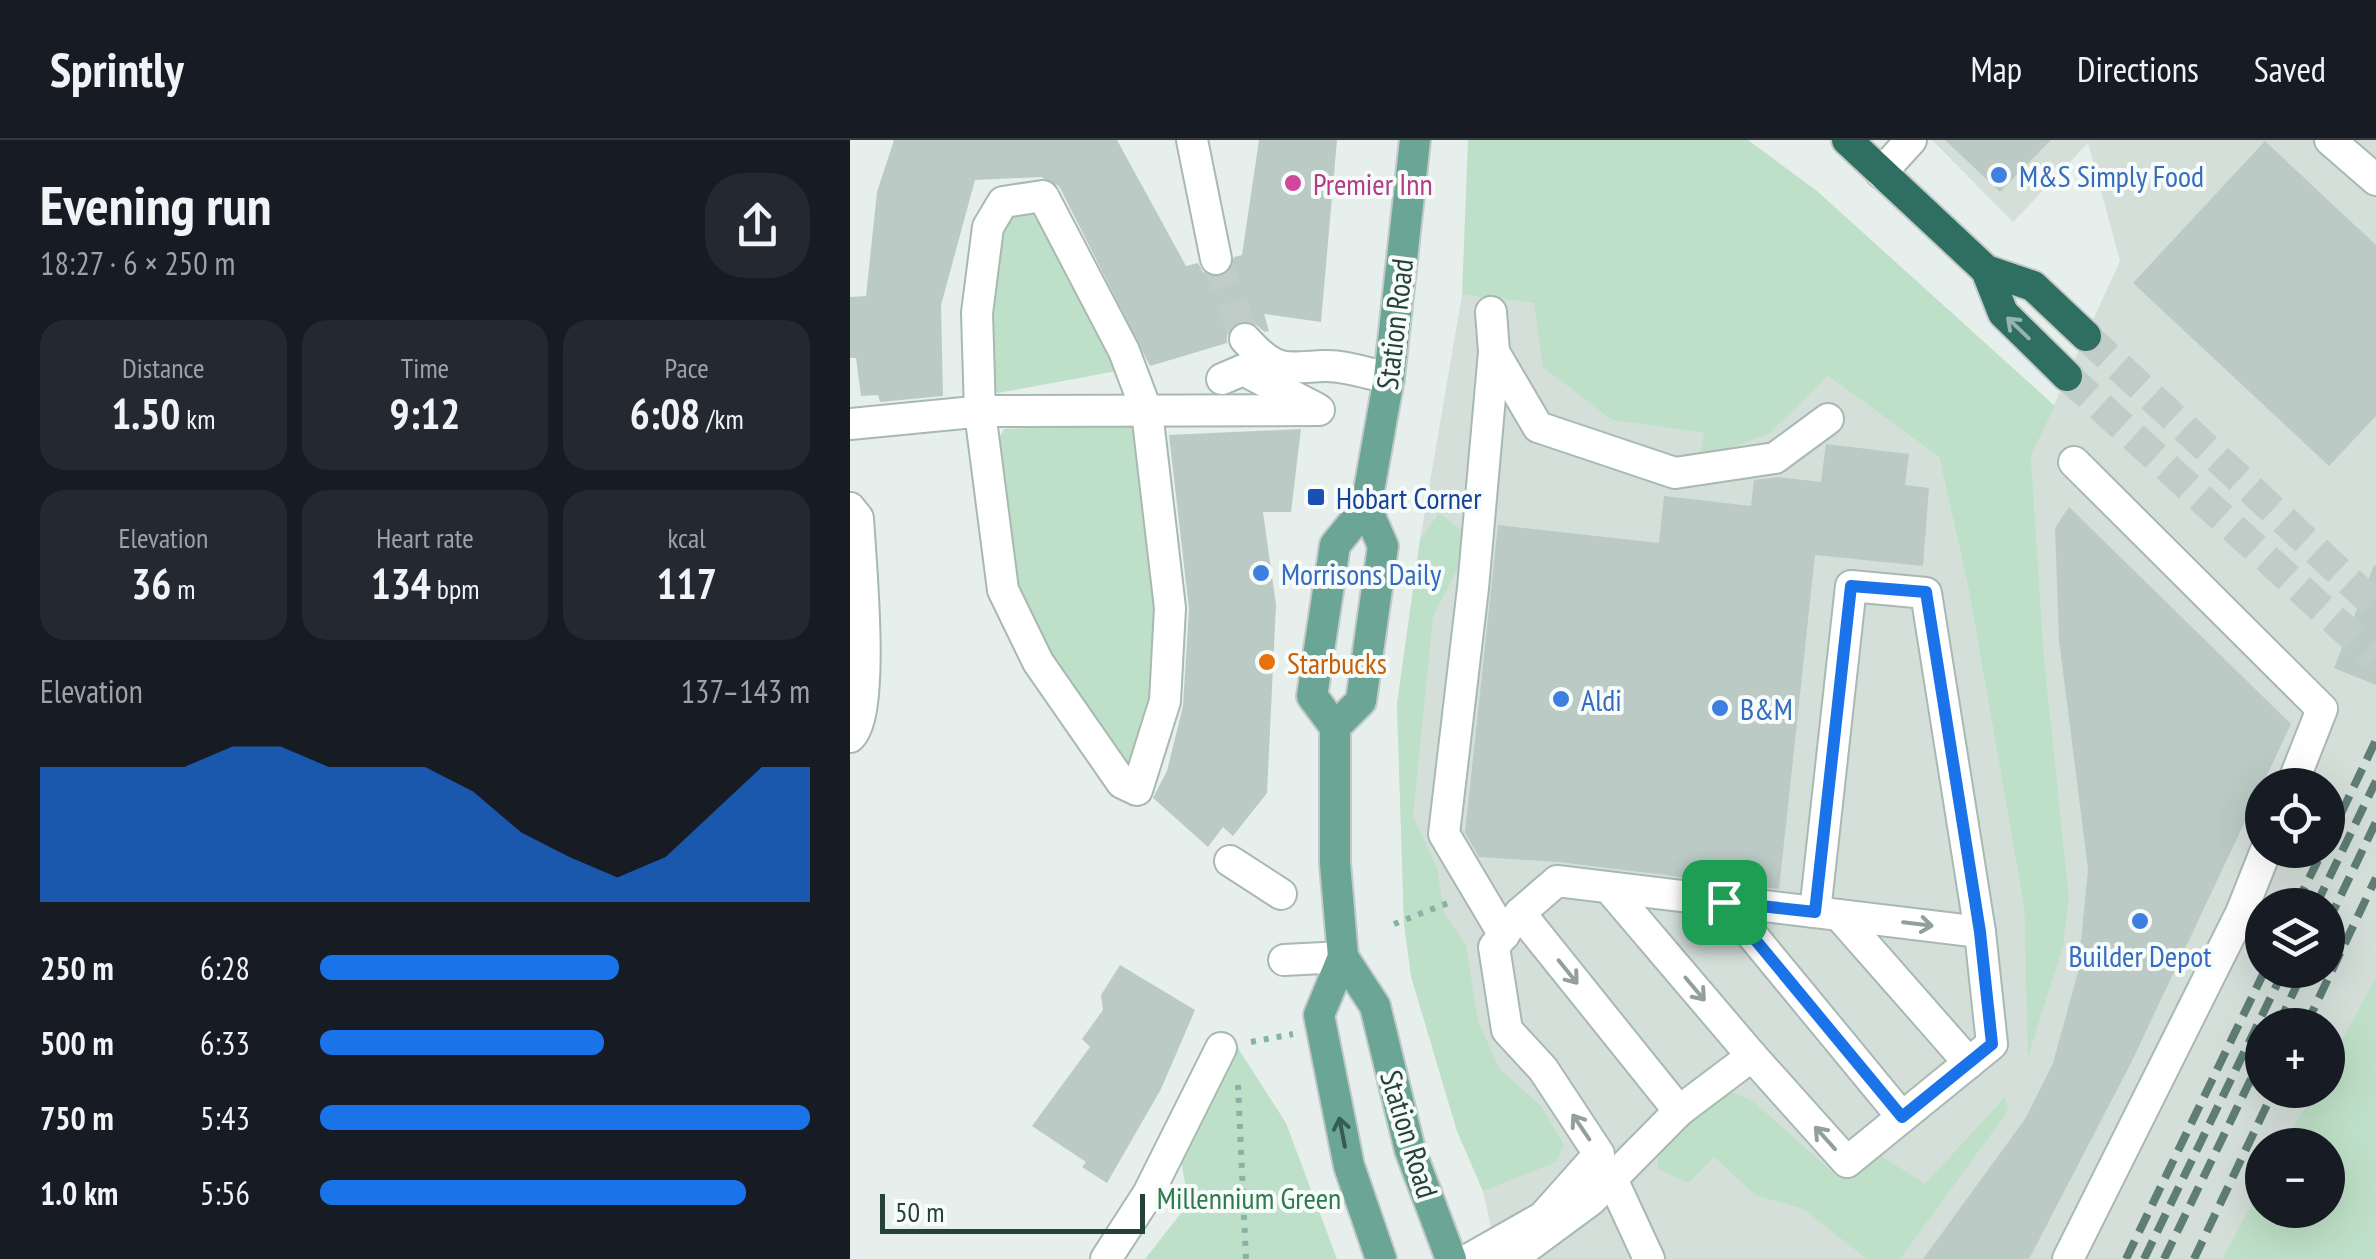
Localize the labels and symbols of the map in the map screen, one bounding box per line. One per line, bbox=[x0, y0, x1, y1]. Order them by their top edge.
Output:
place label: M&S Simply Food bbox=[2019, 156, 2204, 195]
place label: Premier Inn bbox=[1313, 164, 1433, 203]
marker: M&S Simply Food bbox=[1988, 164, 2010, 186]
marker: Premier Inn bbox=[1282, 172, 1304, 194]
street label: Station Road bbox=[1367, 256, 1421, 392]
one-way arrow bbox=[2006, 317, 2031, 340]
place label: Hobart Corner bbox=[1336, 478, 1482, 517]
marker: Hobart Corner bbox=[1305, 486, 1327, 508]
place label: Morrisons Daily bbox=[1281, 554, 1442, 593]
marker: Morrisons Daily bbox=[1250, 562, 1272, 584]
place label: Starbucks bbox=[1287, 643, 1387, 682]
marker: Starbucks bbox=[1256, 651, 1278, 673]
place label: Aldi bbox=[1581, 680, 1622, 719]
marker: Aldi bbox=[1550, 688, 1572, 710]
place label: B&M bbox=[1740, 689, 1793, 728]
marker: B&M bbox=[1709, 697, 1731, 719]
pin bbox=[1682, 860, 1767, 945]
marker: Builder Depot bbox=[2129, 910, 2151, 932]
one-way arrow bbox=[1902, 916, 1934, 934]
place label: Builder Depot bbox=[2068, 936, 2212, 975]
one-way arrow bbox=[1556, 959, 1578, 985]
one-way arrow bbox=[1683, 975, 1705, 1001]
street label: Station Road bbox=[1372, 1065, 1448, 1203]
one-way arrow bbox=[1571, 1113, 1592, 1142]
one-way arrow bbox=[1332, 1117, 1351, 1149]
one-way arrow bbox=[1814, 1126, 1837, 1151]
park label: Millennium Green bbox=[1157, 1178, 1341, 1217]
scale bar bbox=[880, 1189, 1145, 1234]

